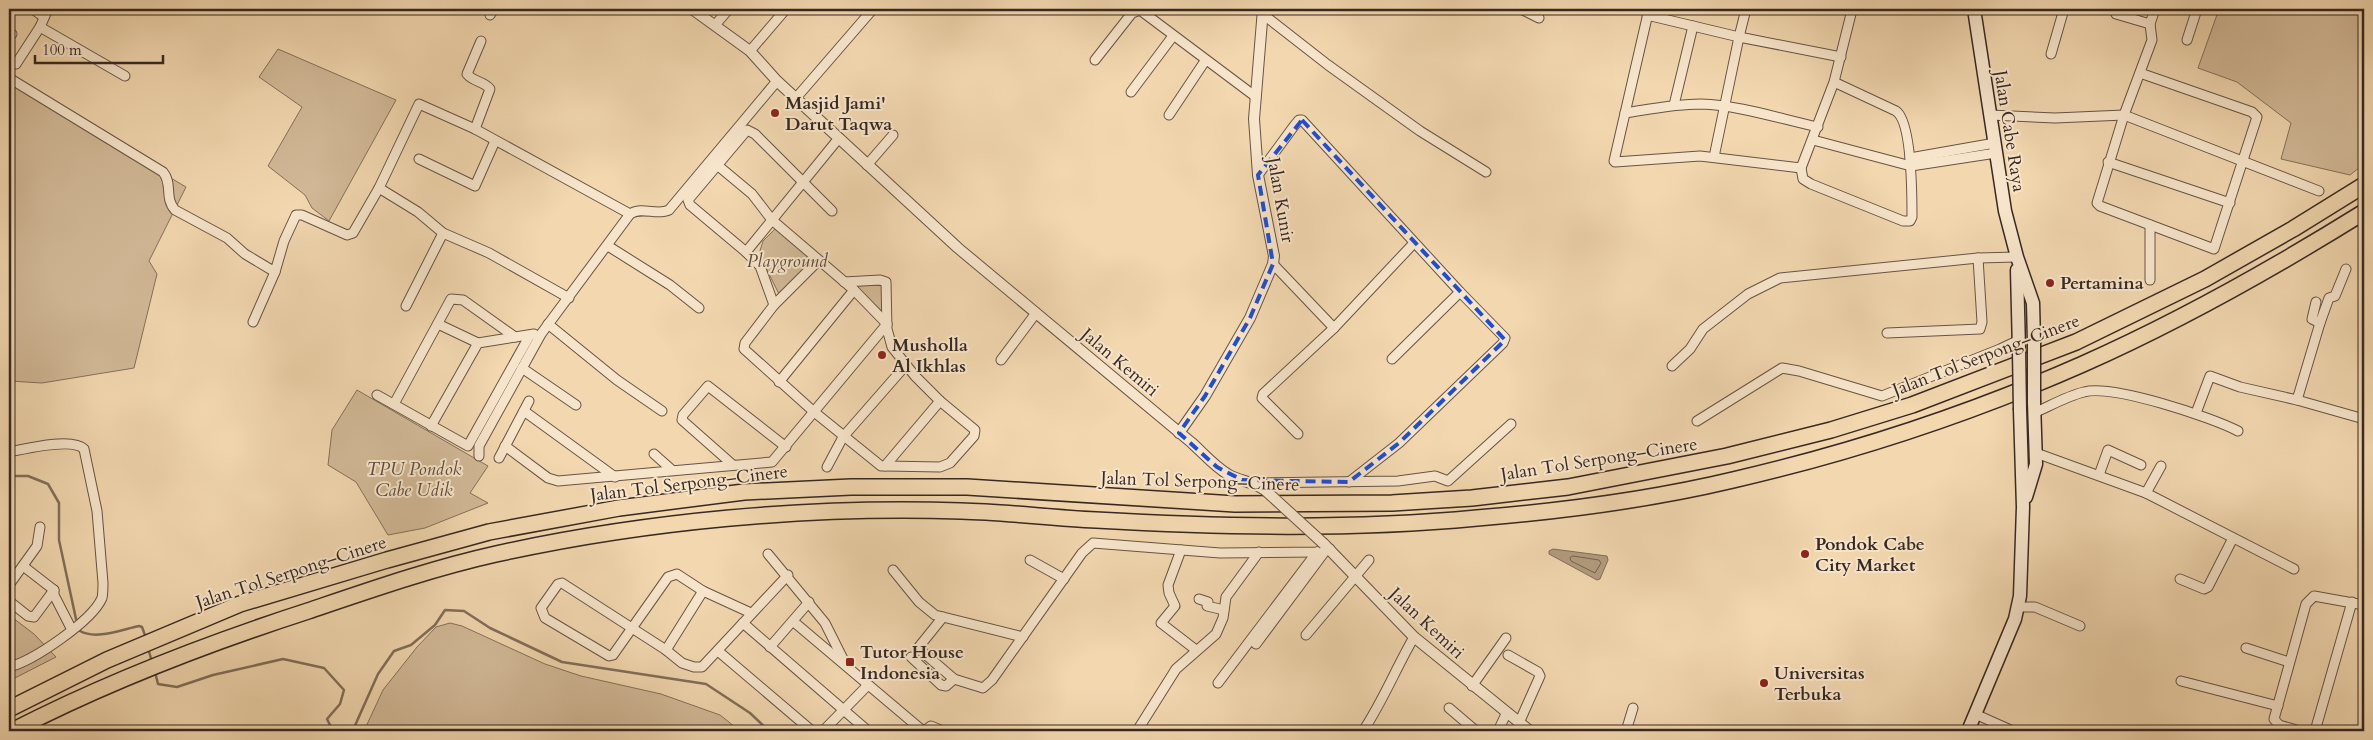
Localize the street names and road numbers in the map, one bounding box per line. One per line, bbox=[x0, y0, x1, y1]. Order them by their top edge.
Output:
street label: Jalan Cabe Raya bbox=[1987, 65, 2032, 194]
street label: Jalan Kunir bbox=[1260, 152, 1300, 245]
street label: Jalan Tol Serpong–Cinere bbox=[1886, 308, 2083, 404]
street label: Jalan Kemiri bbox=[1073, 320, 1164, 402]
street label: Jalan Tol Serpong–Cinere bbox=[1496, 432, 1699, 488]
street label: Jalan Tol Serpong–Cinere bbox=[586, 459, 789, 508]
street label: Jalan Tol Serpong–Cinere bbox=[1097, 465, 1300, 497]
street label: Jalan Tol Serpong–Cinere bbox=[190, 530, 390, 616]
street label: Jalan Kemiri bbox=[1381, 580, 1470, 665]

